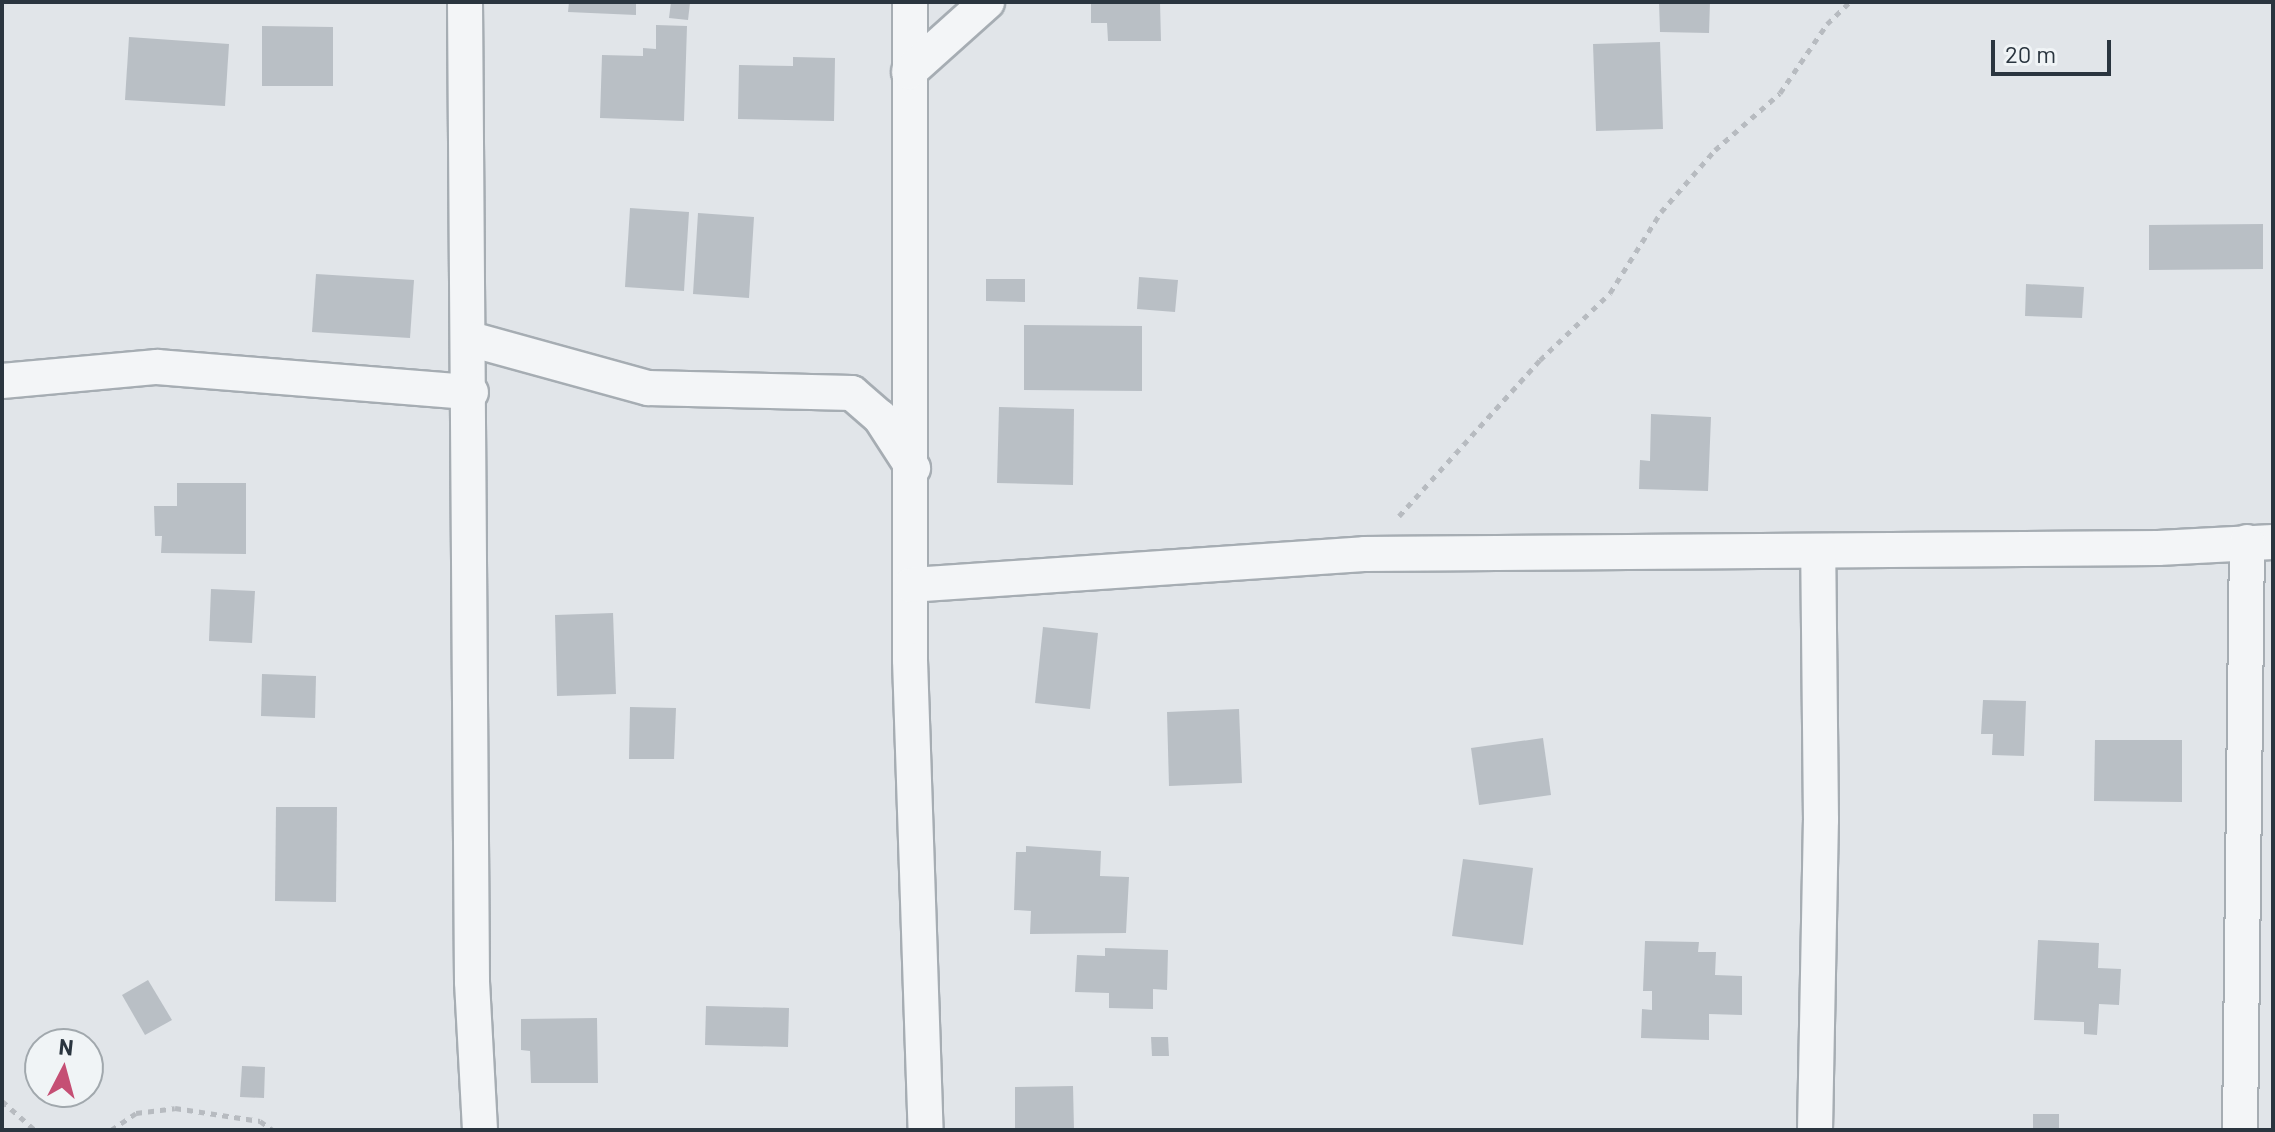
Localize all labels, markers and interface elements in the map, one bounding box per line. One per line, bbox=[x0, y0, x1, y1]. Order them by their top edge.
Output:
scale bar bbox=[1995, 24, 2115, 74]
text: 20 m bbox=[2005, 39, 2056, 68]
north arrow bbox=[24, 1028, 104, 1108]
text: N bbox=[58, 1032, 75, 1060]

